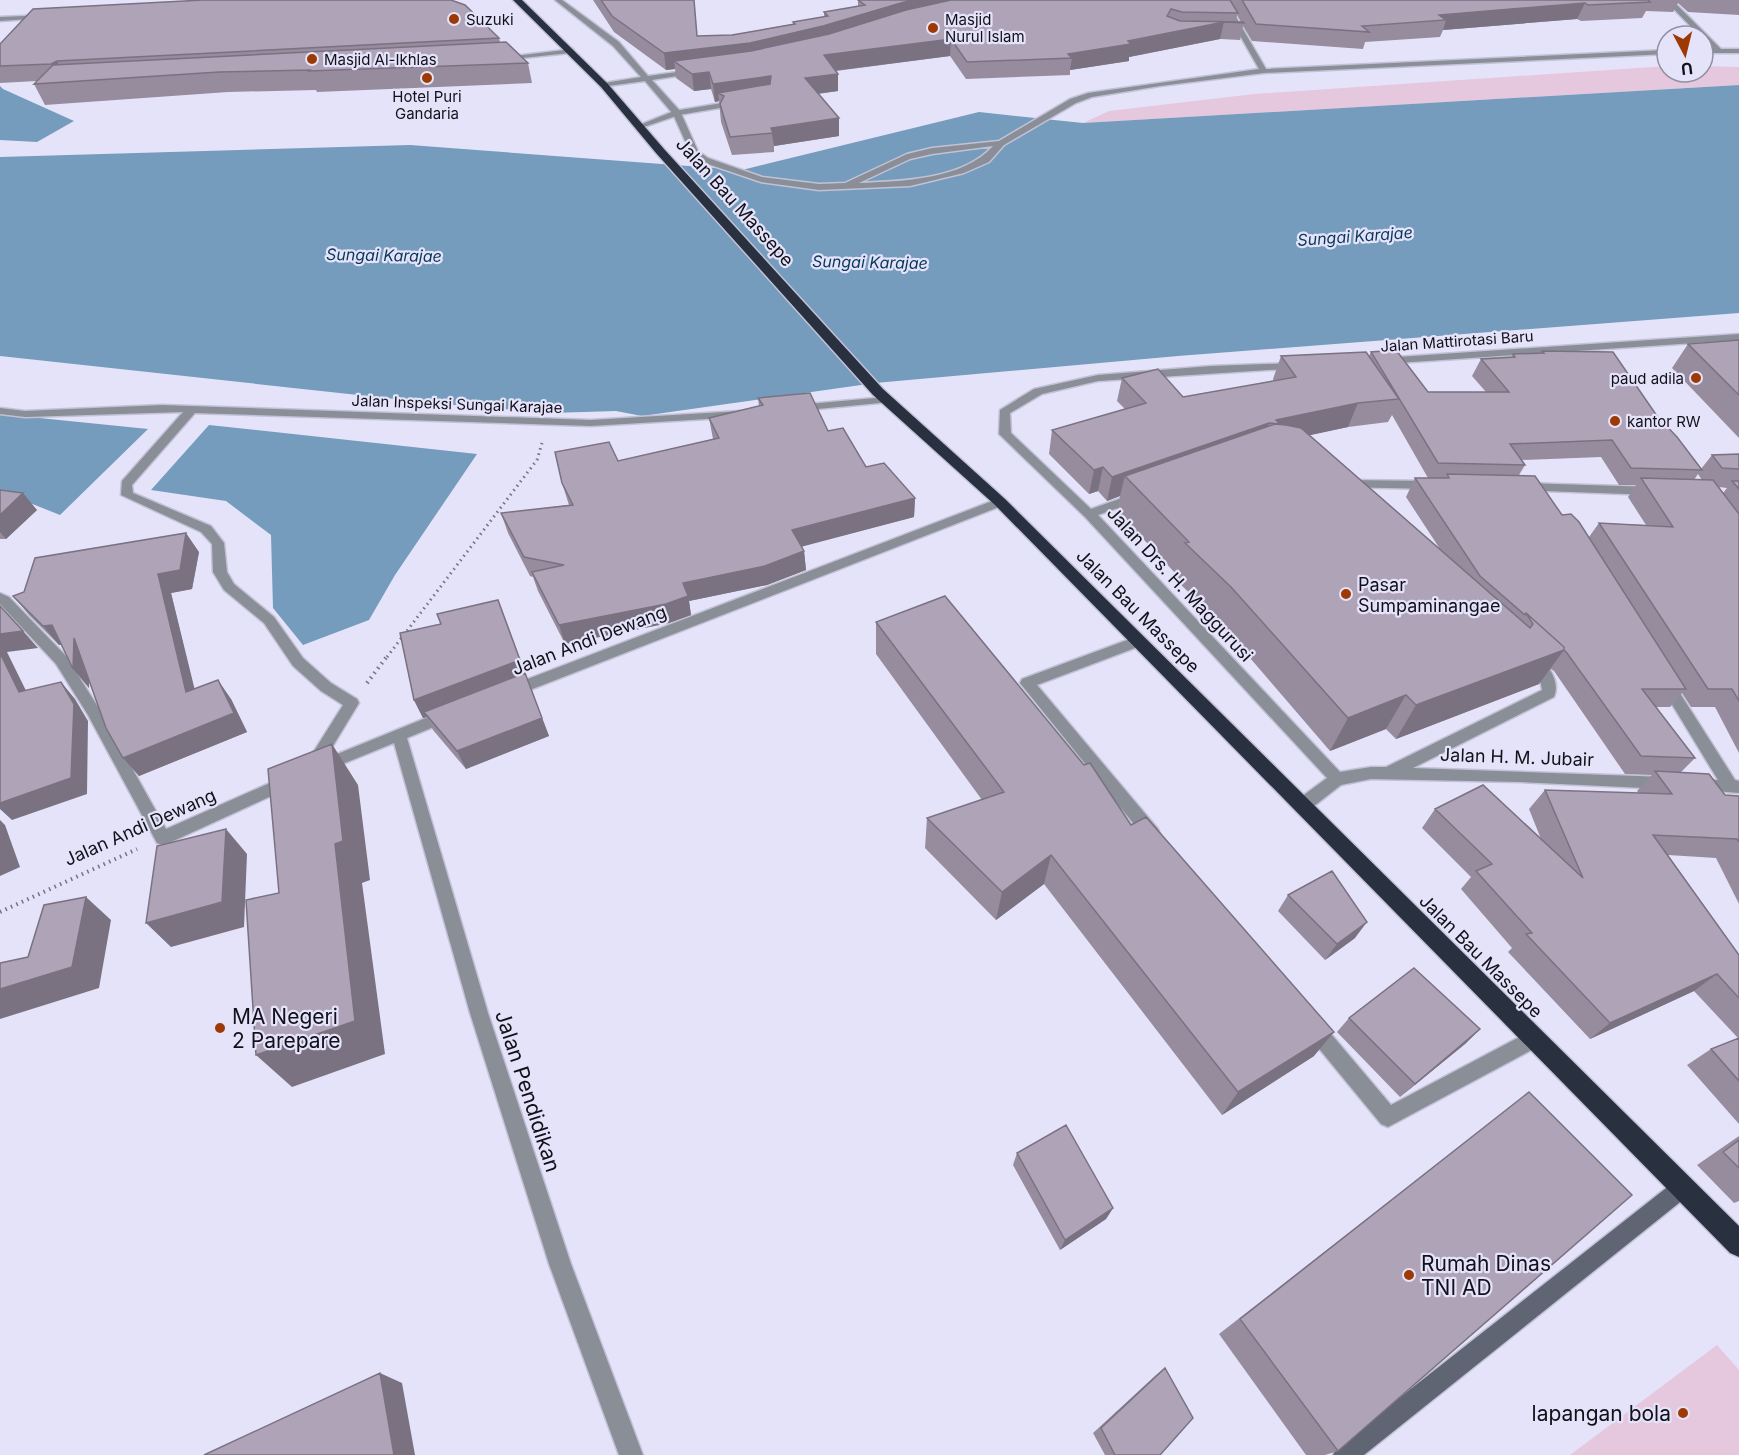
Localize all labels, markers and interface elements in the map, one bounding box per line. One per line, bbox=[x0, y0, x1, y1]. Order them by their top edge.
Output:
place label: Suzuki bbox=[466, 10, 514, 29]
place label: Masjid Nurul Islam bbox=[945, 10, 1025, 46]
marker: Suzuki bbox=[447, 12, 461, 26]
marker: Masjid Nurul Islam bbox=[926, 21, 940, 35]
north arrow bbox=[1655, 24, 1715, 84]
place label: Masjid Al-Ikhlas bbox=[324, 50, 437, 69]
marker: Masjid Al-Ikhlas bbox=[305, 52, 319, 66]
text: U bbox=[1680, 58, 1694, 80]
marker: Hotel Puri Gandaria bbox=[420, 71, 434, 85]
place label: Hotel Puri Gandaria bbox=[392, 87, 462, 123]
street label: Jalan Bau Massepe bbox=[672, 133, 798, 271]
water label: Sungai Karajae bbox=[1297, 222, 1413, 250]
water label: Sungai Karajae bbox=[326, 244, 442, 266]
water label: Sungai Karajae bbox=[812, 251, 928, 273]
street label: Jalan Mattirotasi Baru bbox=[1380, 326, 1534, 356]
place label: paud adila bbox=[1611, 369, 1684, 388]
marker: paud adila bbox=[1689, 371, 1703, 385]
street label: Jalan Inspeksi Sungai Karajae bbox=[351, 391, 563, 417]
place label: kantor RW bbox=[1627, 412, 1701, 431]
marker: kantor RW bbox=[1608, 414, 1622, 428]
street label: Jalan Drs. H. Maggurusi bbox=[1103, 502, 1257, 666]
street label: Jalan Bau Massepe bbox=[1072, 545, 1204, 677]
place label: Pasar Sumpaminangae bbox=[1358, 574, 1500, 616]
marker: Pasar Sumpaminangae bbox=[1339, 587, 1353, 601]
street label: Jalan Andi Dewang bbox=[509, 601, 669, 679]
street label: Jalan H. M. Jubair bbox=[1440, 744, 1595, 770]
street label: Jalan Andi Dewang bbox=[61, 784, 219, 870]
street label: Jalan Bau Massepe bbox=[1415, 890, 1547, 1022]
place label: MA Negeri 2 Parepare bbox=[232, 1004, 340, 1053]
street label: Jalan Pendidikan bbox=[490, 1007, 566, 1175]
marker: MA Negeri 2 Parepare bbox=[213, 1021, 227, 1035]
place label: Rumah Dinas TNI AD bbox=[1421, 1251, 1551, 1300]
marker: Rumah Dinas TNI AD bbox=[1402, 1268, 1416, 1282]
place label: lapangan bola bbox=[1532, 1401, 1671, 1426]
marker: lapangan bola bbox=[1676, 1406, 1690, 1420]

